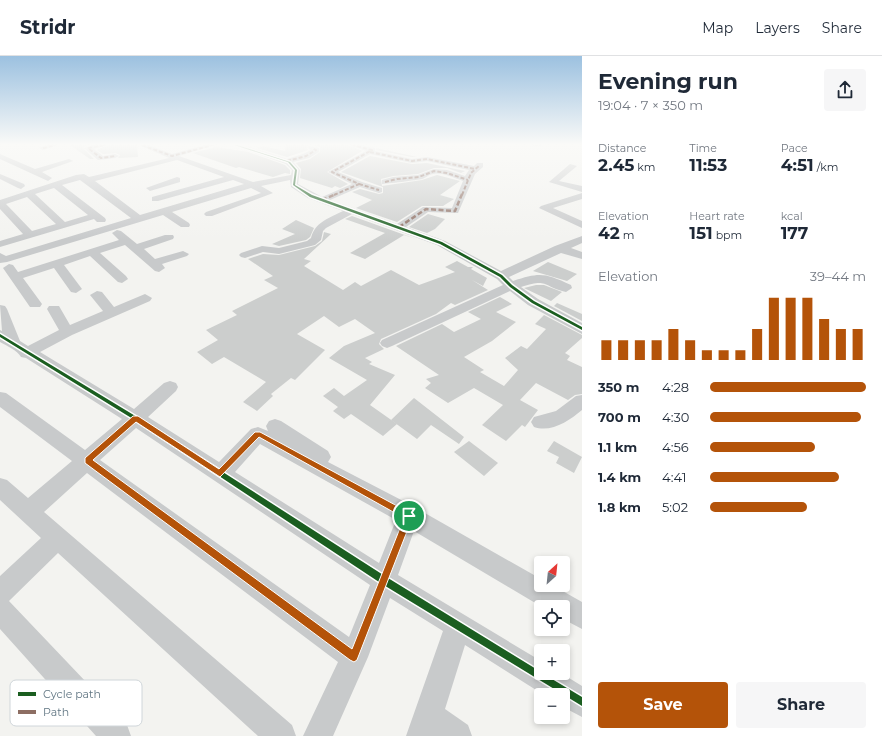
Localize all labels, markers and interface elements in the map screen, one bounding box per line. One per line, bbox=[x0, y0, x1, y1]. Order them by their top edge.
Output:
text: Stridr bbox=[20, 16, 76, 39]
text: Map bbox=[702, 19, 733, 37]
text: Layers bbox=[755, 19, 800, 37]
text: Share bbox=[822, 19, 862, 37]
text: Evening run bbox=[598, 68, 738, 95]
button: share bbox=[824, 69, 866, 111]
text: 19:04 · 7 × 350 m bbox=[598, 97, 703, 113]
text: Distance bbox=[598, 141, 646, 155]
text: Time bbox=[689, 141, 717, 155]
text: Pace bbox=[781, 141, 808, 155]
text: 2.45 bbox=[598, 155, 634, 175]
text: 11:53 bbox=[689, 155, 727, 175]
text: 4:51 bbox=[781, 155, 814, 175]
text: km bbox=[634, 160, 656, 174]
text: /km bbox=[814, 160, 839, 174]
text: Elevation bbox=[598, 209, 649, 223]
text: Heart rate bbox=[689, 209, 745, 223]
text: kcal bbox=[781, 209, 803, 223]
text: 42 bbox=[598, 223, 620, 243]
text: 151 bbox=[689, 223, 713, 243]
text: 177 bbox=[781, 223, 808, 243]
text: m bbox=[620, 228, 634, 242]
text: bpm bbox=[713, 228, 742, 242]
text: Elevation bbox=[598, 268, 658, 284]
text: 39–44 m bbox=[810, 268, 866, 284]
text: 350 m bbox=[598, 379, 639, 395]
text: 4:28 bbox=[662, 379, 689, 395]
text: 700 m bbox=[598, 409, 641, 425]
text: 4:30 bbox=[662, 409, 689, 425]
text: 1.1 km bbox=[598, 439, 637, 455]
text: 4:56 bbox=[662, 439, 689, 455]
text: 1.4 km bbox=[598, 469, 641, 485]
text: 4:41 bbox=[662, 469, 686, 485]
pin bbox=[392, 499, 426, 533]
text: 1.8 km bbox=[598, 499, 641, 515]
text: 5:02 bbox=[662, 499, 688, 515]
icon: arrive bbox=[398, 505, 420, 527]
north arrow bbox=[534, 556, 570, 592]
map controls bbox=[534, 556, 570, 724]
button: locate bbox=[534, 600, 570, 636]
button: + bbox=[534, 644, 570, 680]
legend bbox=[10, 680, 142, 726]
button: Save bbox=[598, 682, 728, 728]
button: Share bbox=[736, 682, 866, 728]
text: Cycle path bbox=[43, 687, 101, 701]
button: − bbox=[534, 688, 570, 724]
text: Path bbox=[43, 705, 69, 719]

